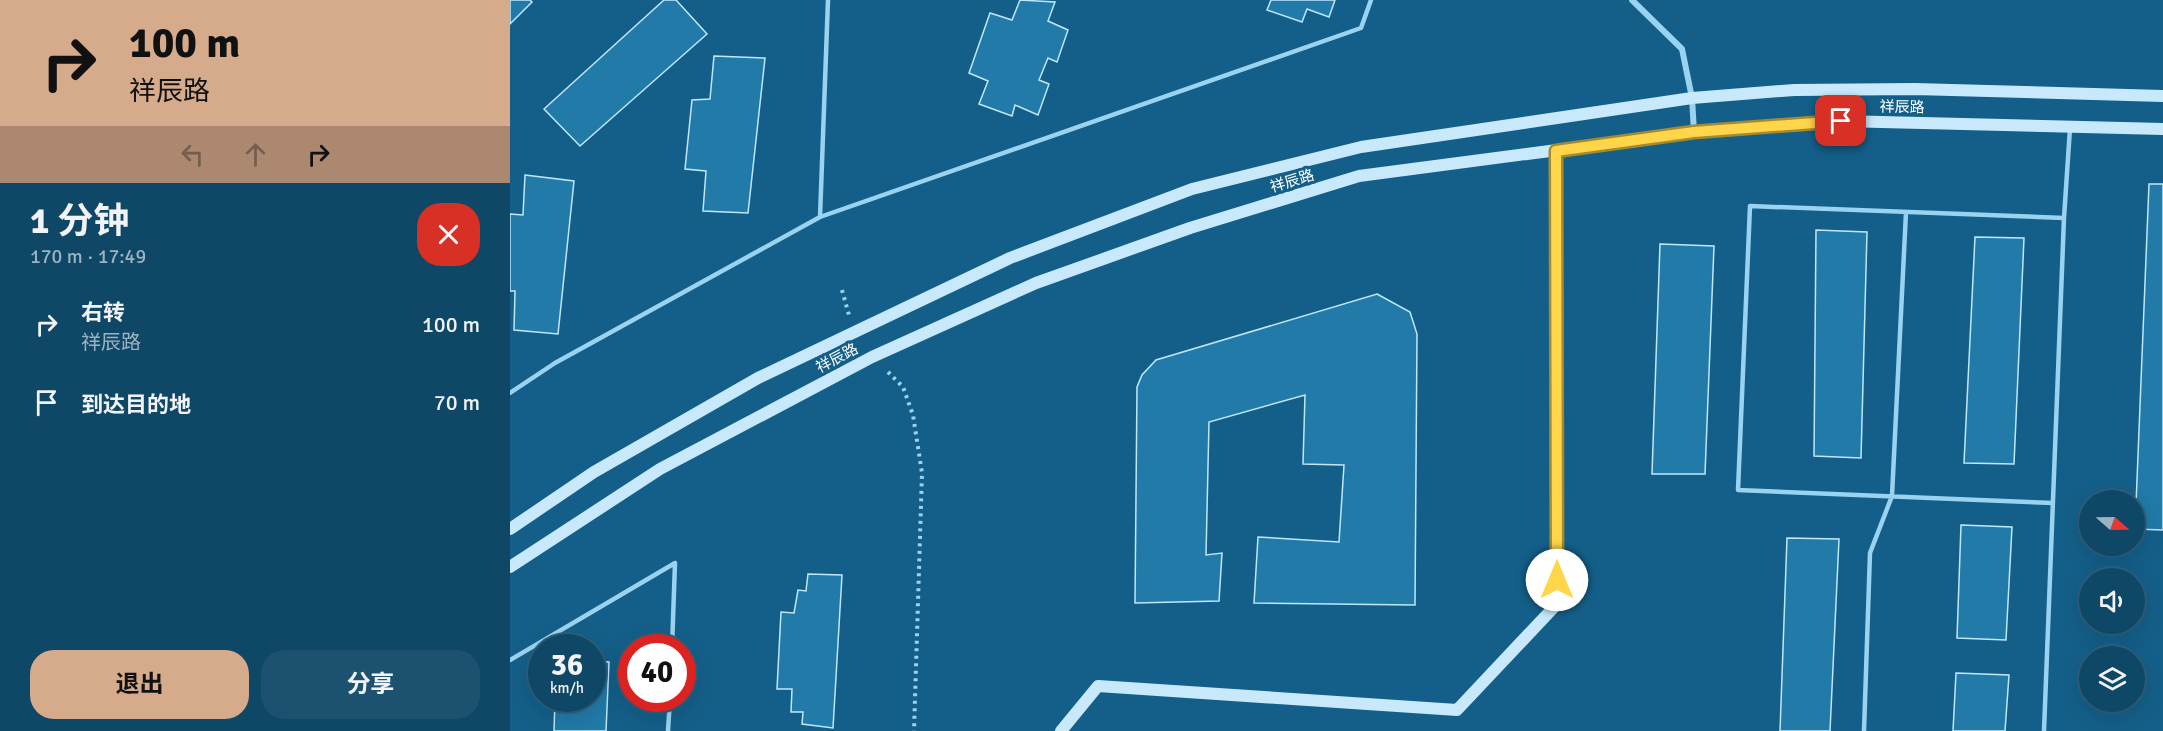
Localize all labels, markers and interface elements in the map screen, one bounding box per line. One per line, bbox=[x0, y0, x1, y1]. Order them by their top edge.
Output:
text: 100 m bbox=[129, 18, 240, 69]
icon: right bbox=[30, 24, 108, 102]
text: 祥辰路 bbox=[129, 75, 210, 108]
pin bbox=[1815, 95, 1866, 146]
street label: 祥辰路 bbox=[1879, 98, 1925, 116]
icon: arrive bbox=[1824, 104, 1857, 137]
icon: left bbox=[176, 138, 209, 171]
icon: ahead bbox=[239, 138, 272, 171]
icon: right bbox=[302, 138, 335, 171]
street label: 祥辰路 bbox=[1268, 166, 1316, 196]
text: 1 分钟 bbox=[30, 199, 129, 244]
button: close bbox=[417, 203, 480, 266]
text: 170 m · 17:49 bbox=[30, 244, 146, 269]
text: 右转 bbox=[81, 299, 125, 326]
icon: right bbox=[30, 308, 63, 341]
text: 100 m bbox=[422, 311, 480, 338]
text: 祥辰路 bbox=[81, 330, 141, 355]
street label: 祥辰路 bbox=[813, 339, 861, 377]
icon: arrive bbox=[30, 386, 63, 419]
text: 70 m bbox=[434, 389, 480, 416]
text: 到达目的地 bbox=[81, 391, 191, 418]
north arrow bbox=[2079, 490, 2145, 556]
map controls bbox=[2079, 490, 2145, 712]
position arrow bbox=[1525, 548, 1589, 612]
button: sound bbox=[2079, 568, 2145, 634]
speed limit sign: 40 bbox=[618, 634, 696, 712]
button: layers bbox=[2079, 646, 2145, 712]
text: 36 bbox=[551, 647, 583, 684]
button: 退出 bbox=[30, 650, 249, 719]
button: 分享 bbox=[261, 650, 480, 719]
text: km/h bbox=[550, 679, 584, 697]

